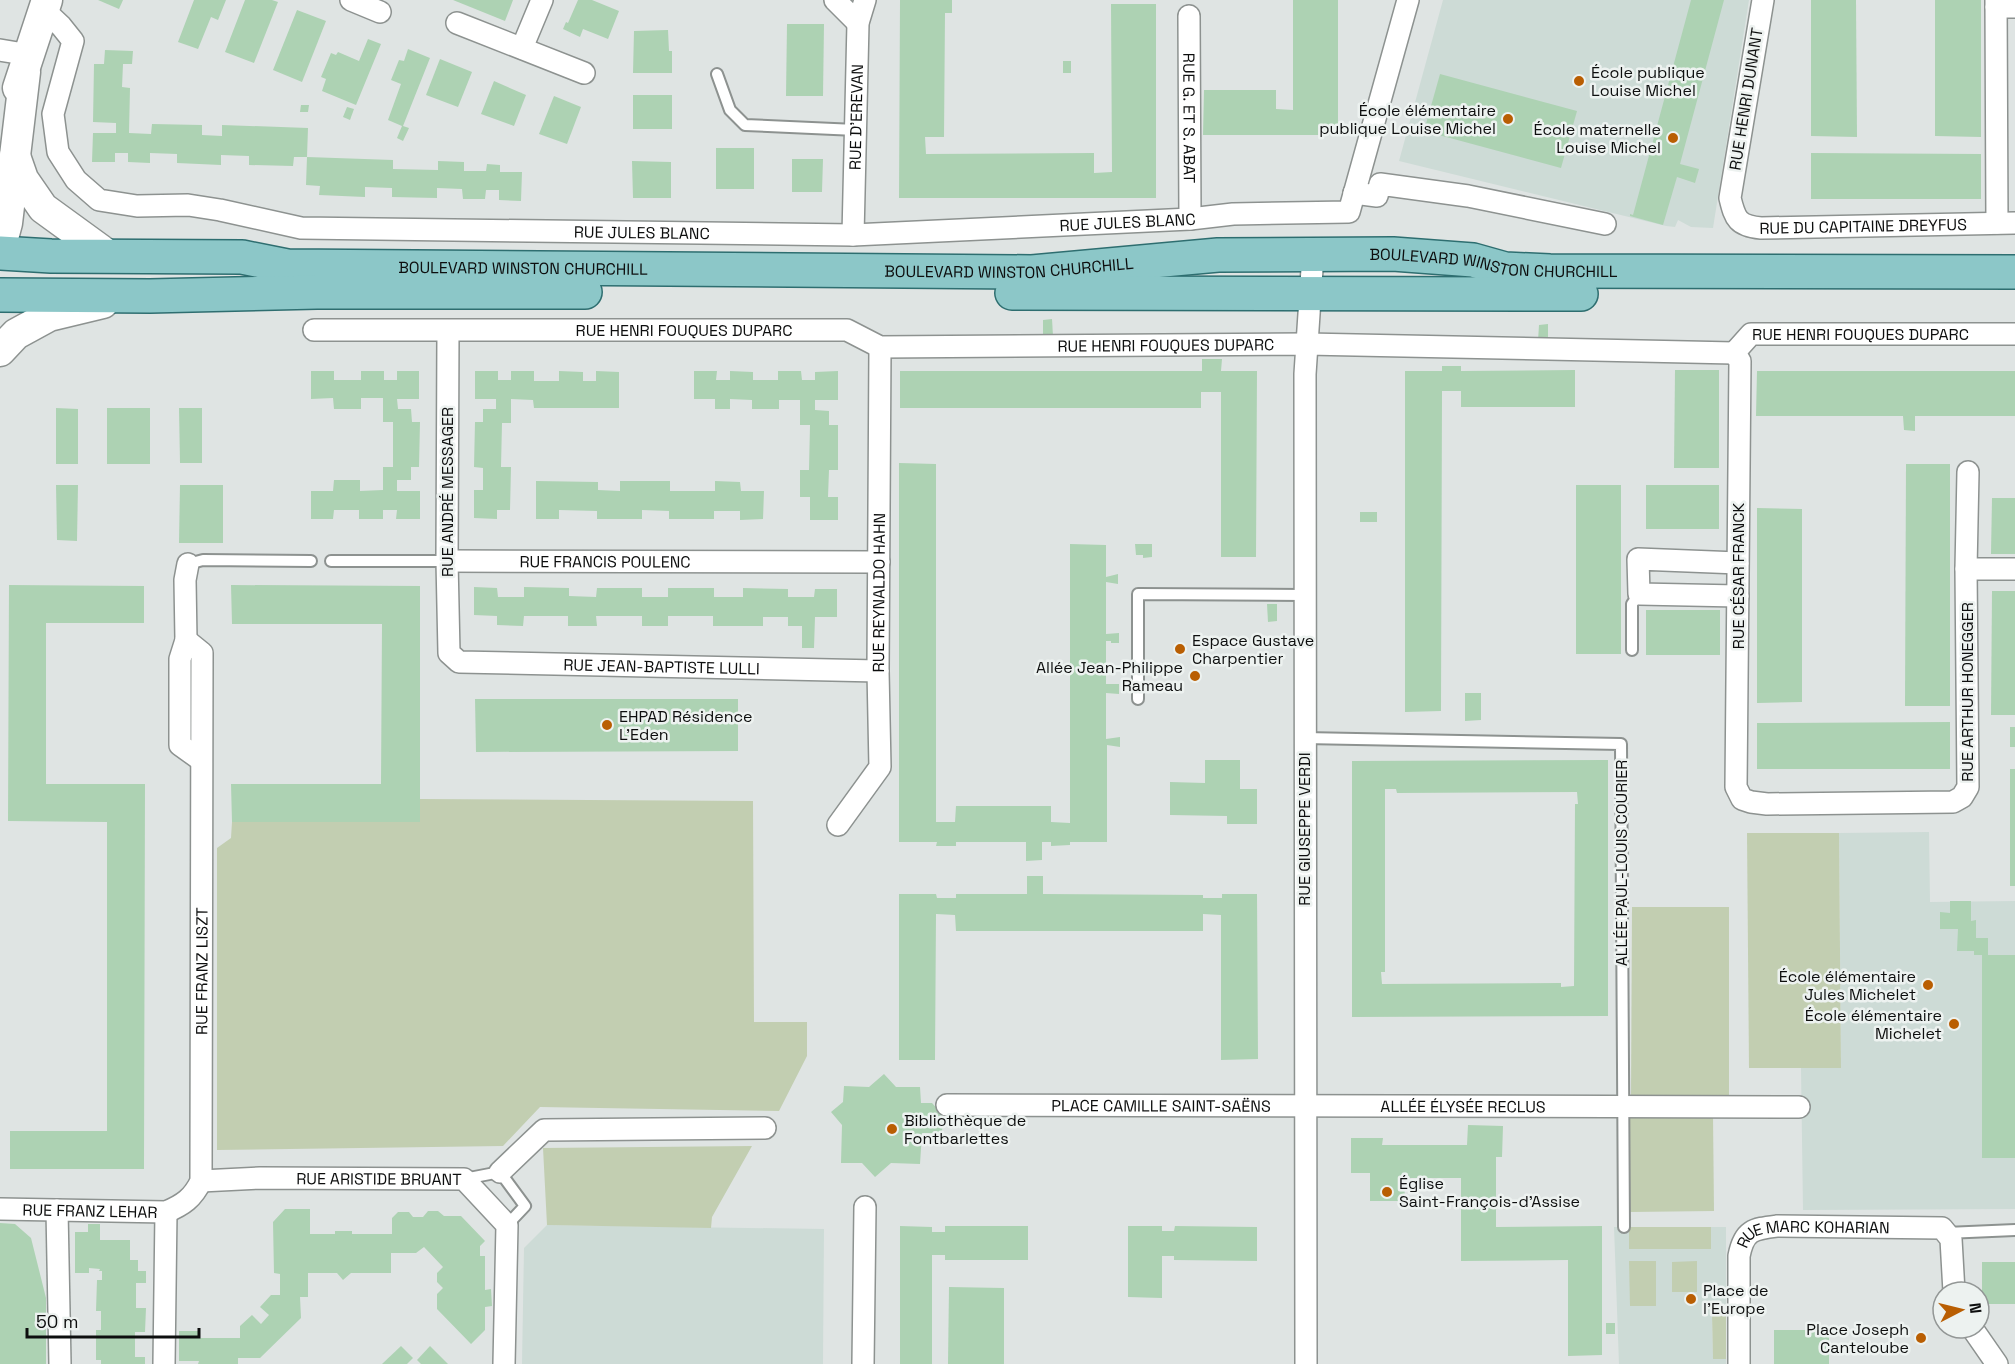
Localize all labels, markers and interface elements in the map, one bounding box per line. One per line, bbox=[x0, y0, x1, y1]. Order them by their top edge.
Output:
street label: RUE HENRI DUNANT bbox=[1724, 26, 1768, 172]
street label: RUE G. ET S. ABAT bbox=[1179, 53, 1200, 183]
place label: École publique Louise Michel bbox=[1591, 62, 1705, 101]
street label: RUE D'EREVAN bbox=[844, 64, 868, 170]
marker: École publique Louise Michel bbox=[1572, 74, 1586, 88]
place label: École élémentaire publique Louise Michel bbox=[1319, 100, 1496, 139]
marker: École élémentaire publique Louise Michel bbox=[1501, 112, 1515, 126]
place label: École maternelle Louise Michel bbox=[1533, 119, 1661, 158]
marker: École maternelle Louise Michel bbox=[1666, 131, 1680, 145]
street label: RUE JULES BLANC bbox=[1059, 208, 1197, 236]
street label: RUE DU CAPITAINE DREYFUS bbox=[1759, 213, 1967, 239]
street label: RUE JULES BLANC bbox=[574, 221, 710, 244]
street label: BOULEVARD WINSTON CHURCHILL bbox=[1369, 243, 1618, 282]
street label: BOULEVARD WINSTON CHURCHILL bbox=[884, 252, 1135, 283]
street label: BOULEVARD WINSTON CHURCHILL bbox=[398, 256, 648, 279]
street label: RUE HENRI FOUQUES DUPARC bbox=[576, 320, 792, 341]
street label: RUE HENRI FOUQUES DUPARC bbox=[1752, 324, 1969, 345]
street label: RUE HENRI FOUQUES DUPARC bbox=[1057, 334, 1274, 356]
street label: RUE ANDRÉ MESSAGER bbox=[437, 407, 458, 577]
street label: RUE CÉSAR FRANCK bbox=[1728, 502, 1749, 649]
street label: RUE REYNALDO HAHN bbox=[867, 513, 889, 672]
street label: RUE FRANCIS POULENC bbox=[519, 551, 691, 572]
street label: RUE ARTHUR HONEGGER bbox=[1957, 602, 1978, 782]
place label: Espace Gustave Charpentier bbox=[1192, 630, 1314, 669]
marker: Espace Gustave Charpentier bbox=[1173, 642, 1187, 656]
street label: RUE JEAN-BAPTISTE LULLI bbox=[563, 654, 760, 679]
place label: Allée Jean-Philippe Rameau bbox=[1036, 657, 1183, 696]
marker: Allée Jean-Philippe Rameau bbox=[1188, 669, 1202, 683]
place label: EHPAD Résidence L'Eden bbox=[619, 706, 753, 745]
marker: EHPAD Résidence L'Eden bbox=[600, 718, 614, 732]
street label: RUE GIUSEPPE VERDI bbox=[1294, 752, 1315, 906]
street label: ALLÉE PAUL-LOUIS COURIER bbox=[1611, 760, 1632, 966]
street label: RUE FRANZ LISZT bbox=[191, 907, 212, 1035]
place label: École élémentaire Jules Michelet bbox=[1779, 966, 1916, 1005]
marker: École élémentaire Jules Michelet bbox=[1921, 978, 1935, 992]
place label: École élémentaire Michelet bbox=[1805, 1005, 1942, 1044]
marker: École élémentaire Michelet bbox=[1947, 1017, 1961, 1031]
street label: PLACE CAMILLE SAINT-SAËNS bbox=[1051, 1095, 1271, 1116]
street label: ALLÉE ÉLYSÉE RECLUS bbox=[1380, 1096, 1546, 1117]
place label: Bibliothèque de Fontbarlettes bbox=[904, 1110, 1026, 1149]
marker: Bibliothèque de Fontbarlettes bbox=[885, 1122, 899, 1136]
street label: RUE ARISTIDE BRUANT bbox=[296, 1168, 462, 1189]
place label: Église Saint-François-d'Assise bbox=[1399, 1173, 1580, 1212]
marker: Église Saint-François-d'Assise bbox=[1380, 1185, 1394, 1199]
street label: RUE FRANZ LEHAR bbox=[22, 1199, 158, 1222]
street label: RUE MARC KOHARIAN bbox=[1731, 1215, 1890, 1251]
place label: Place de l'Europe bbox=[1703, 1280, 1768, 1319]
north arrow bbox=[1931, 1280, 1991, 1340]
marker: Place de l'Europe bbox=[1684, 1292, 1698, 1306]
scale bar bbox=[27, 1301, 200, 1339]
text: N bbox=[1964, 1302, 1986, 1315]
text: 50 m bbox=[36, 1310, 78, 1333]
place label: Place Joseph Canteloube bbox=[1806, 1319, 1909, 1358]
marker: Place Joseph Canteloube bbox=[1914, 1331, 1928, 1345]

